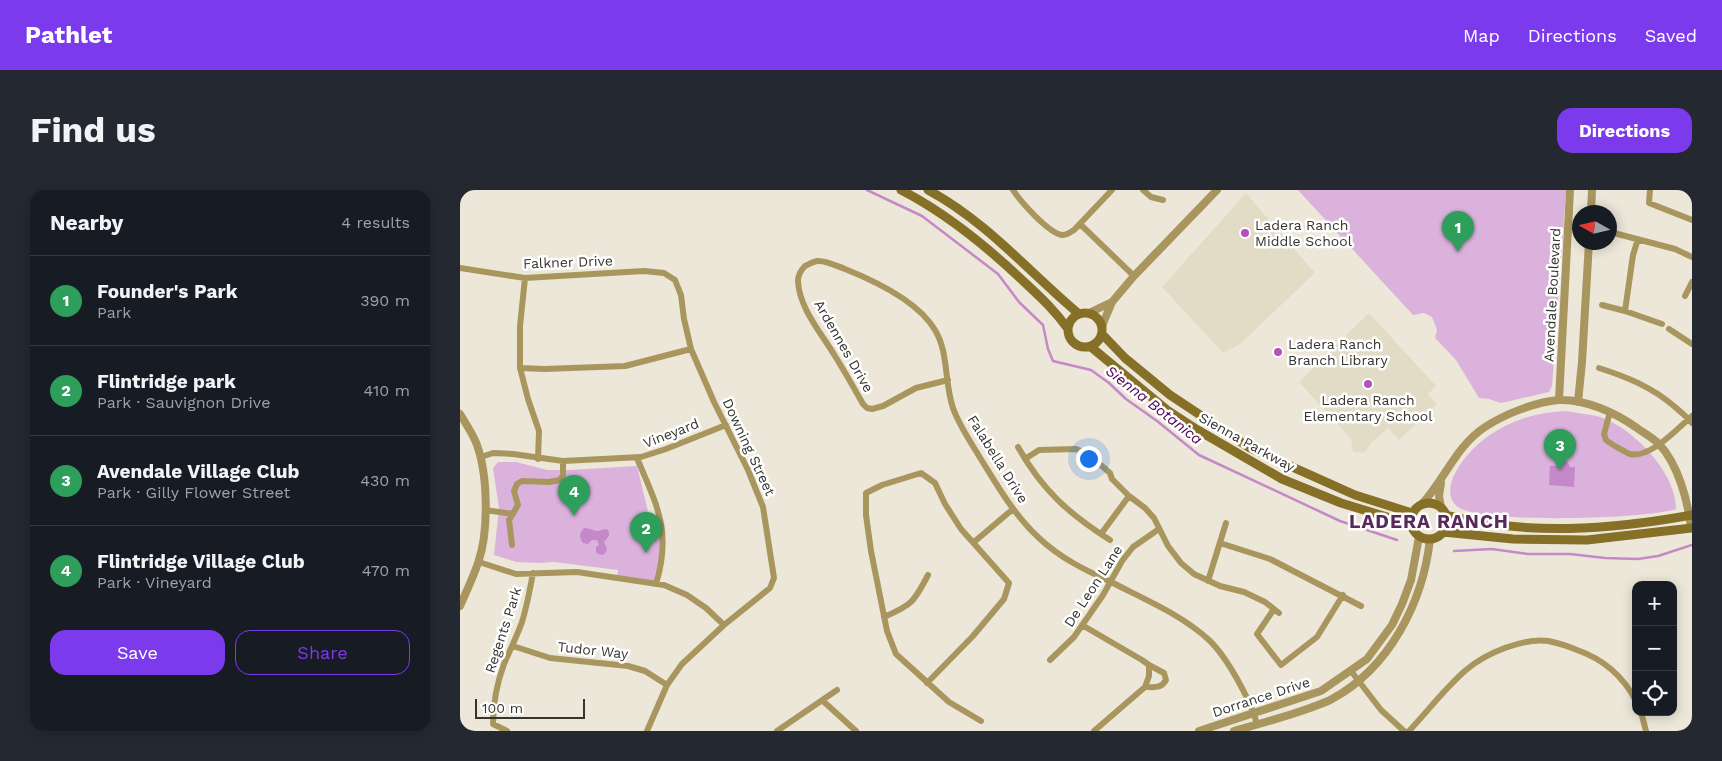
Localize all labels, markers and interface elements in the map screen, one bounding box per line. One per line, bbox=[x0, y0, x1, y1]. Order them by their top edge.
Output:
text: Pathlet bbox=[25, 21, 112, 49]
text: Map bbox=[1463, 25, 1500, 46]
text: Directions bbox=[1528, 25, 1617, 46]
text: Saved bbox=[1645, 25, 1697, 46]
button: Directions bbox=[1557, 108, 1692, 153]
text: Find us bbox=[30, 109, 156, 151]
north arrow bbox=[1572, 205, 1617, 250]
text: Nearby bbox=[50, 210, 123, 235]
pin: 1 bbox=[1442, 211, 1474, 252]
text: 4 results bbox=[341, 213, 410, 232]
place label: Ladera Ranch Middle School bbox=[1255, 217, 1353, 249]
marker: Ladera Ranch Middle School bbox=[1239, 227, 1251, 239]
street label: Avendale Boulevard bbox=[1540, 228, 1564, 362]
street label: Falkner Drive bbox=[523, 252, 613, 272]
text: Founder's Park bbox=[97, 280, 238, 303]
text: 1 bbox=[63, 291, 69, 310]
text: 390 m bbox=[360, 291, 410, 310]
street label: Ardennes Drive bbox=[811, 297, 877, 395]
text: Park bbox=[97, 303, 131, 322]
place label: Ladera Ranch Branch Library bbox=[1288, 336, 1389, 368]
marker: Ladera Ranch Branch Library bbox=[1272, 346, 1284, 358]
water label: Sienna Botanica bbox=[1102, 362, 1206, 448]
text: Flintridge park bbox=[97, 370, 236, 393]
marker: Ladera Ranch Elementary School bbox=[1362, 378, 1374, 390]
text: 2 bbox=[61, 381, 71, 400]
text: 410 m bbox=[364, 381, 410, 400]
place label: Ladera Ranch Elementary School bbox=[1304, 392, 1433, 424]
text: Park · Sauvignon Drive bbox=[97, 393, 270, 412]
street label: Downing Street bbox=[719, 396, 779, 498]
street label: Sienna Parkway bbox=[1196, 409, 1298, 475]
street label: Falabella Drive bbox=[965, 412, 1031, 506]
street label: Vineyard bbox=[641, 415, 701, 451]
pin: 3 bbox=[1544, 429, 1576, 470]
your location bbox=[1076, 446, 1102, 472]
text: Avendale Village Club bbox=[97, 460, 299, 483]
text: 3 bbox=[61, 471, 71, 490]
text: 430 m bbox=[360, 471, 410, 490]
pin: 4 bbox=[558, 475, 590, 516]
text: Park · Gilly Flower Street bbox=[97, 483, 290, 502]
district label: LADERA RANCH bbox=[1349, 510, 1509, 533]
pin: 2 bbox=[630, 512, 662, 553]
street label: De Leon Lane bbox=[1061, 542, 1125, 630]
text: Flintridge Village Club bbox=[97, 550, 305, 573]
text: 4 bbox=[61, 561, 71, 580]
text: 470 m bbox=[362, 561, 410, 580]
text: Park · Vineyard bbox=[97, 573, 212, 592]
map controls bbox=[1632, 581, 1677, 716]
button: + bbox=[1632, 581, 1677, 626]
street label: Regents Park bbox=[482, 585, 524, 675]
button: − bbox=[1632, 626, 1677, 671]
button: Save bbox=[50, 630, 225, 675]
button: Share bbox=[235, 630, 410, 675]
street label: Tudor Way bbox=[557, 638, 630, 662]
button: locate bbox=[1632, 671, 1677, 716]
street label: Dorrance Drive bbox=[1210, 674, 1312, 720]
scale bar bbox=[475, 696, 585, 719]
text: 100 m bbox=[482, 700, 523, 716]

